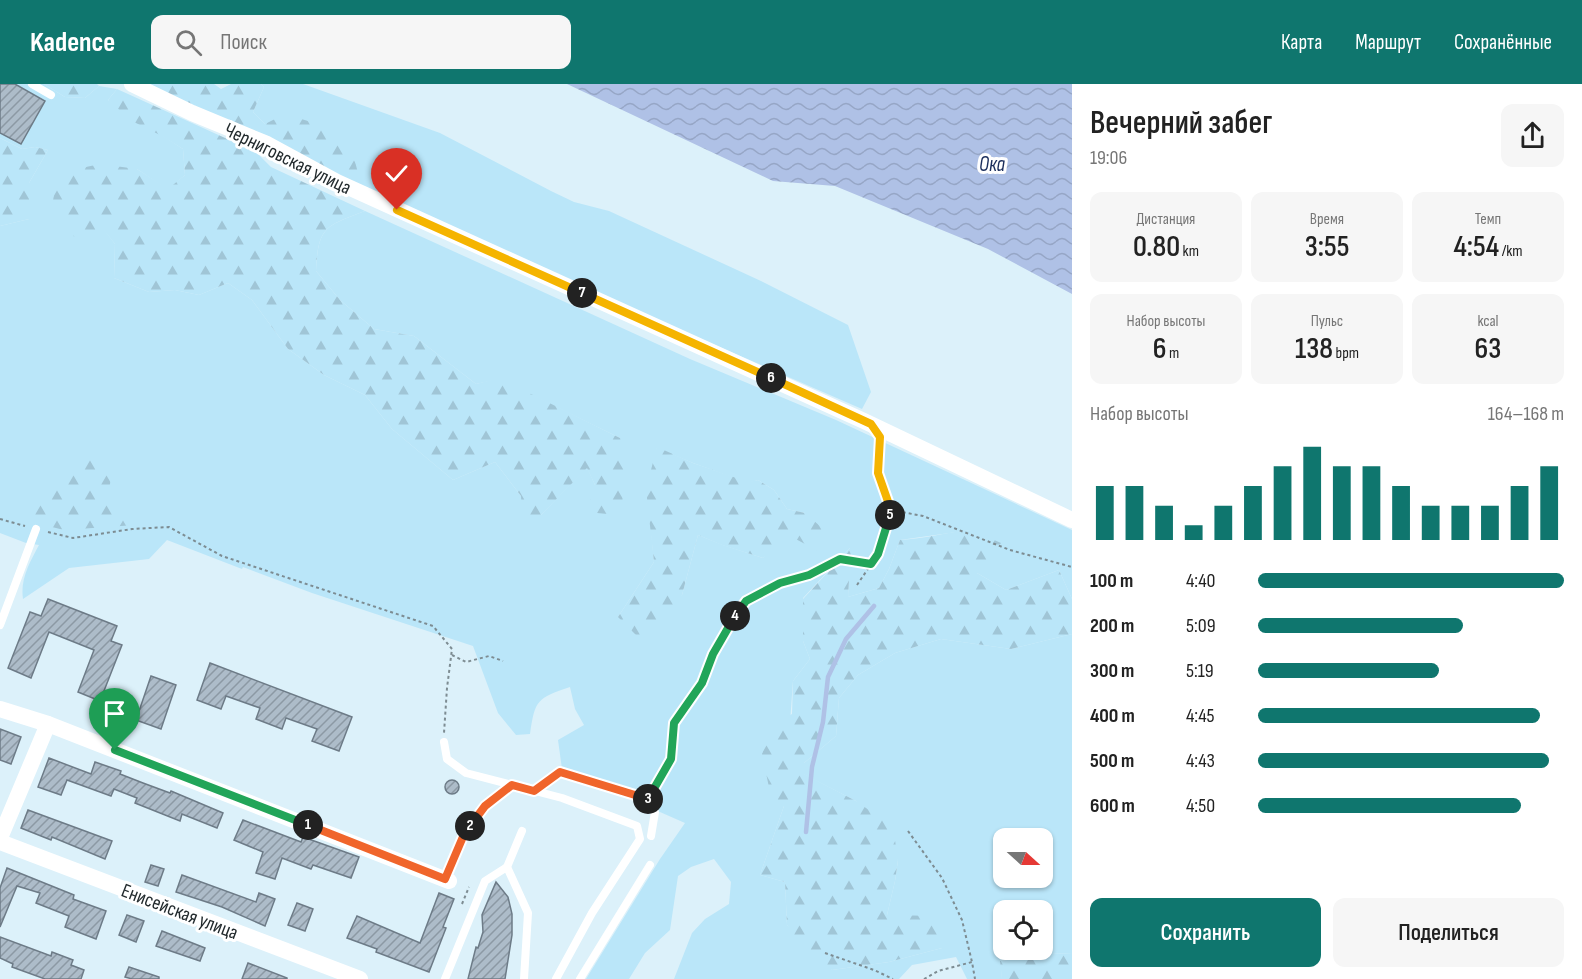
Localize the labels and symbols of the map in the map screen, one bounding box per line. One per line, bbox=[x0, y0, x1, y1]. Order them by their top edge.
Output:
street label: Черниговская улица bbox=[220, 118, 355, 200]
pin bbox=[371, 148, 422, 210]
water label: Ока bbox=[979, 152, 1006, 177]
pin: 7 bbox=[567, 278, 597, 308]
pin: 6 bbox=[756, 363, 786, 393]
pin: 5 bbox=[875, 500, 905, 530]
pin: 4 bbox=[720, 601, 750, 631]
pin bbox=[89, 688, 140, 750]
pin: 3 bbox=[633, 784, 663, 814]
pin: 1 bbox=[293, 810, 323, 840]
pin: 2 bbox=[455, 811, 485, 841]
north arrow bbox=[993, 828, 1053, 888]
street label: Енисейская улица bbox=[118, 879, 241, 945]

